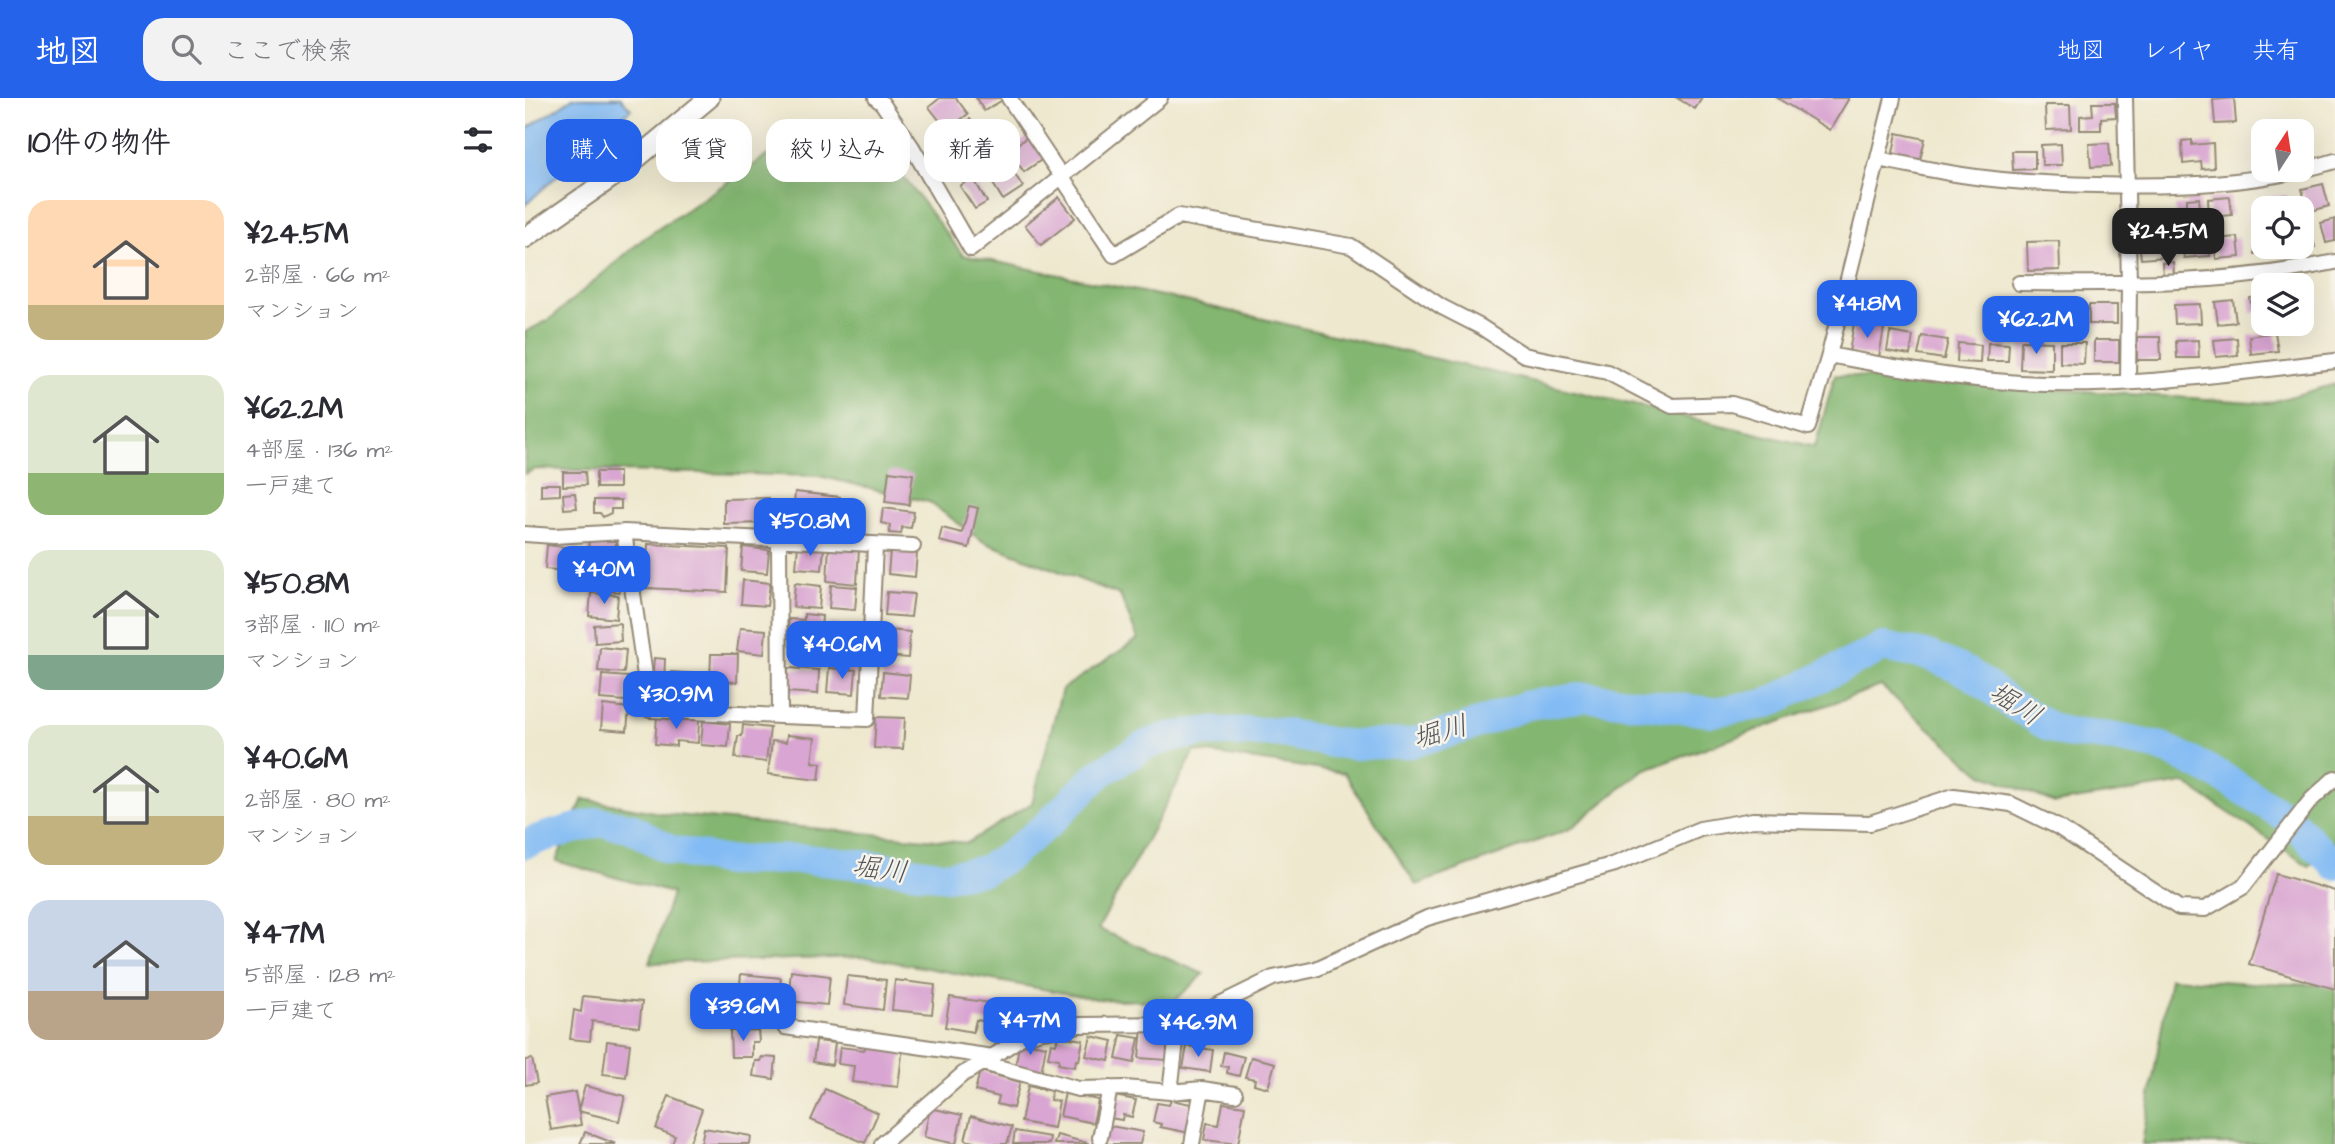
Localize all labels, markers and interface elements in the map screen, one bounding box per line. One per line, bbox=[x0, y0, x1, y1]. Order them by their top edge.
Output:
search box bbox=[143, 18, 633, 81]
text: 地図 bbox=[35, 29, 101, 75]
icon: search bbox=[167, 30, 205, 68]
text: ここで検索 bbox=[223, 33, 353, 69]
text: 地図 bbox=[2057, 34, 2105, 68]
text: レイヤ bbox=[2143, 34, 2214, 68]
text: 共有 bbox=[2252, 34, 2300, 68]
chip: 購入 bbox=[546, 119, 642, 182]
chip: 賃貸 bbox=[656, 119, 752, 182]
chip: 絞り込み bbox=[766, 119, 910, 182]
chip: 新着 bbox=[924, 119, 1020, 182]
north arrow bbox=[2251, 119, 2313, 182]
map controls bbox=[2251, 119, 2314, 336]
icon: filters bbox=[459, 121, 497, 159]
text: 10件の物件 bbox=[28, 122, 171, 164]
button: locate bbox=[2251, 196, 2314, 259]
pin: ¥24.5M bbox=[2111, 208, 2225, 268]
text: ¥24.5M bbox=[245, 213, 349, 255]
text: ¥24.5M bbox=[2128, 215, 2208, 247]
icon: home bbox=[84, 228, 168, 312]
text: 2部屋 · 66 m² bbox=[245, 259, 390, 291]
button: layers bbox=[2251, 273, 2314, 336]
pin: ¥41.8M bbox=[1810, 280, 1924, 340]
text: ¥41.8M bbox=[1833, 287, 1901, 319]
text: マンション bbox=[245, 295, 359, 327]
pin: ¥62.2M bbox=[1979, 296, 2093, 356]
text: ¥62.2M bbox=[1998, 303, 2074, 335]
text: ¥62.2M bbox=[245, 388, 343, 430]
icon: home bbox=[84, 403, 168, 487]
text: 4部屋 · 136 m² bbox=[245, 434, 393, 466]
text: 一戸建て bbox=[245, 470, 337, 502]
pin: ¥50.8M bbox=[753, 498, 867, 558]
text: ¥50.8M bbox=[770, 505, 850, 537]
pin: ¥40M bbox=[563, 546, 645, 606]
text: ¥40M bbox=[573, 553, 635, 585]
text: ¥50.8M bbox=[245, 563, 350, 605]
icon: home bbox=[84, 578, 168, 662]
text: 3部屋 · 110 m² bbox=[245, 609, 380, 641]
pin: ¥40.6M bbox=[785, 622, 899, 681]
text: ¥40.6M bbox=[802, 628, 882, 660]
text: マンション bbox=[245, 645, 359, 677]
pin: ¥30.9M bbox=[619, 672, 733, 731]
water label: 堀川 bbox=[1981, 673, 2049, 736]
text: ¥30.9M bbox=[639, 678, 713, 710]
water label: 堀川 bbox=[1408, 706, 1473, 759]
text: ¥40.6M bbox=[245, 738, 348, 780]
icon: home bbox=[84, 753, 168, 837]
text: 2部屋 · 80 m² bbox=[245, 784, 391, 816]
text: マンション bbox=[245, 820, 359, 852]
water label: 堀川 bbox=[850, 847, 910, 892]
text: ¥47M bbox=[245, 913, 325, 955]
icon: home bbox=[84, 928, 168, 1012]
text: 5部屋 · 128 m² bbox=[245, 959, 396, 991]
pin: ¥39.6M bbox=[686, 984, 800, 1043]
text: ¥39.6M bbox=[706, 990, 780, 1022]
text: 一戸建て bbox=[245, 995, 337, 1027]
pin: ¥47M bbox=[989, 998, 1071, 1057]
pin: ¥46.9M bbox=[1141, 1000, 1255, 1059]
text: ¥47M bbox=[999, 1004, 1061, 1036]
text: ¥46.9M bbox=[1159, 1006, 1237, 1038]

